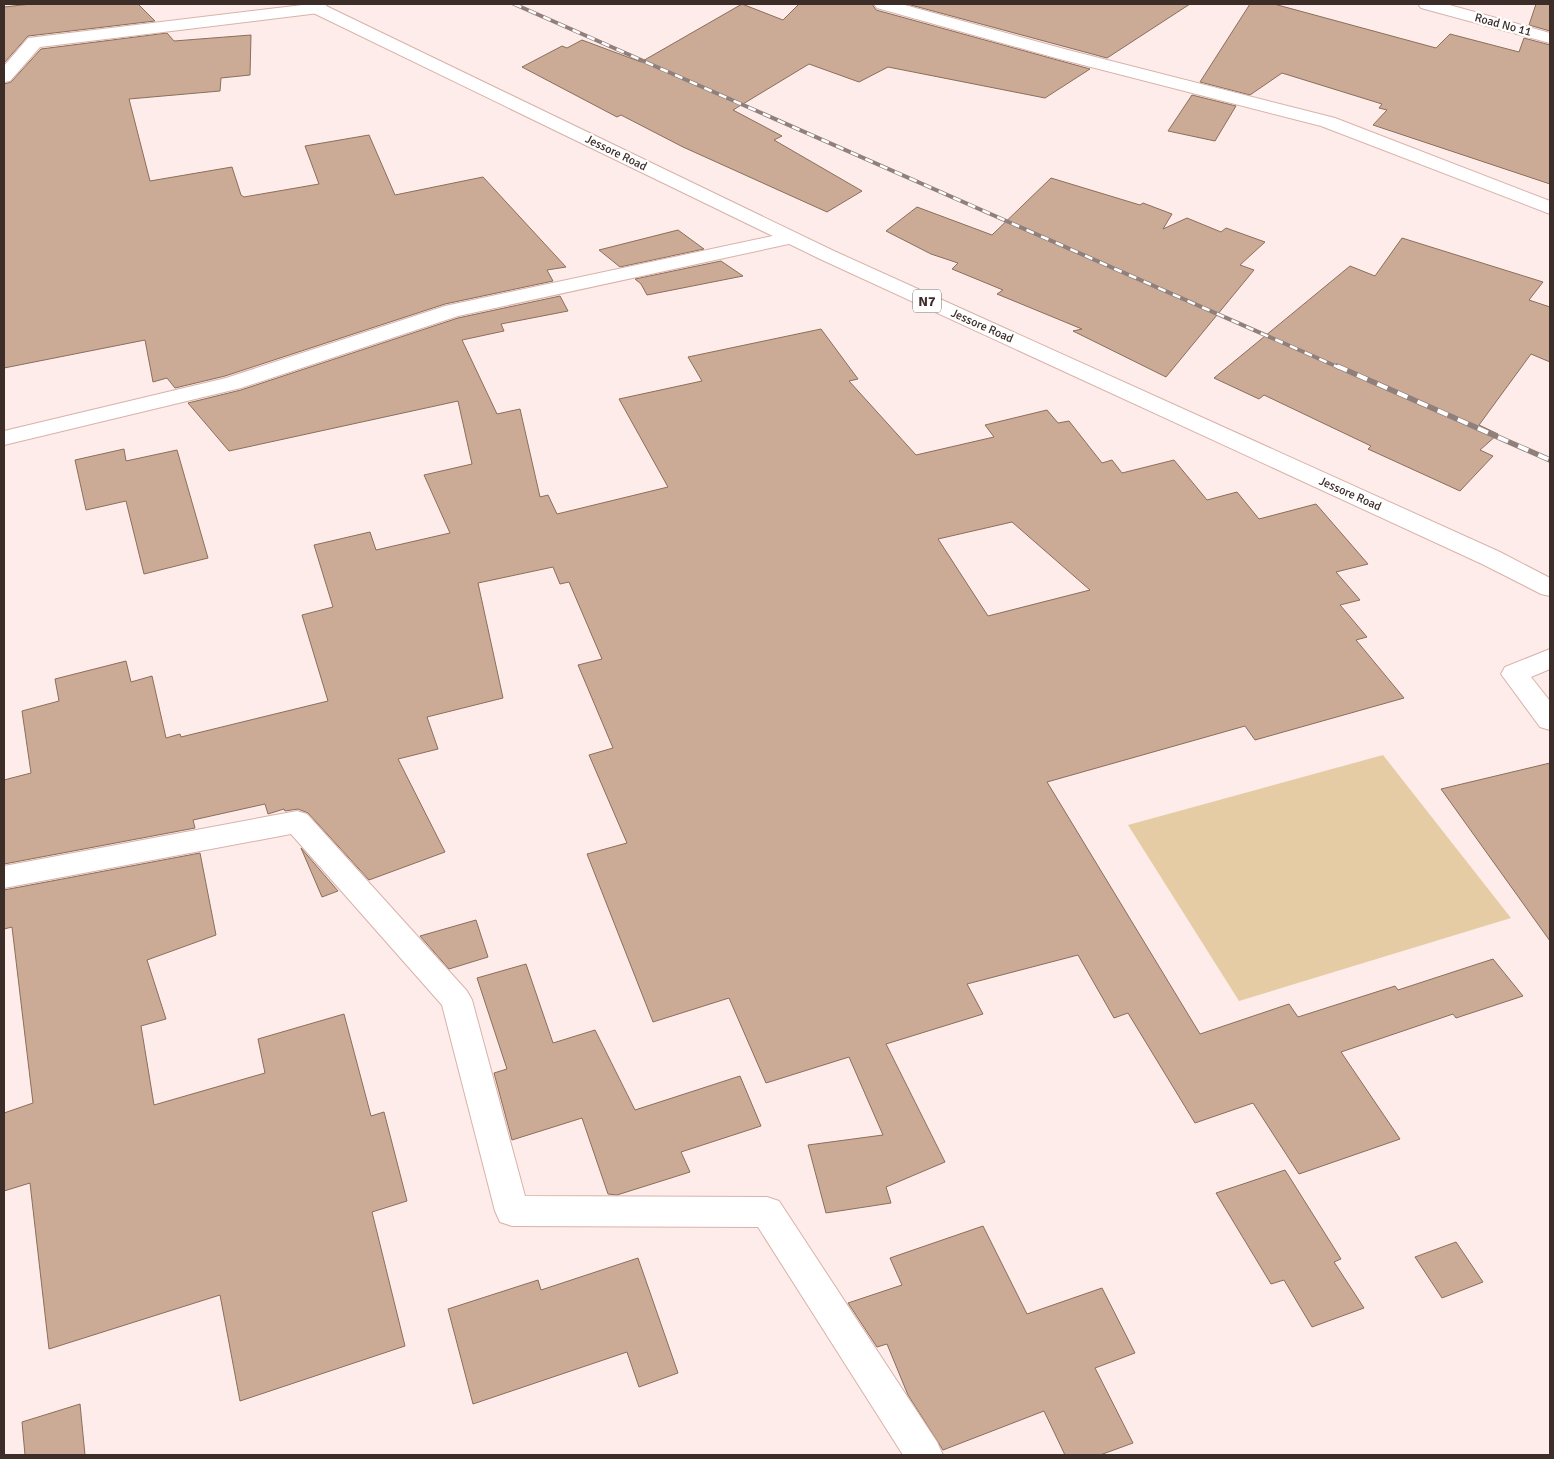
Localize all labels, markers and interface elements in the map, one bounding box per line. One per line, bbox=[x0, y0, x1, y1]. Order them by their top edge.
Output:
street label: Road No 11 bbox=[1473, 10, 1533, 40]
street label: Jessore Road bbox=[583, 132, 649, 174]
road number: N7 bbox=[913, 290, 941, 312]
street label: Jessore Road bbox=[949, 306, 1015, 346]
street label: Jessore Road bbox=[1317, 474, 1383, 514]

